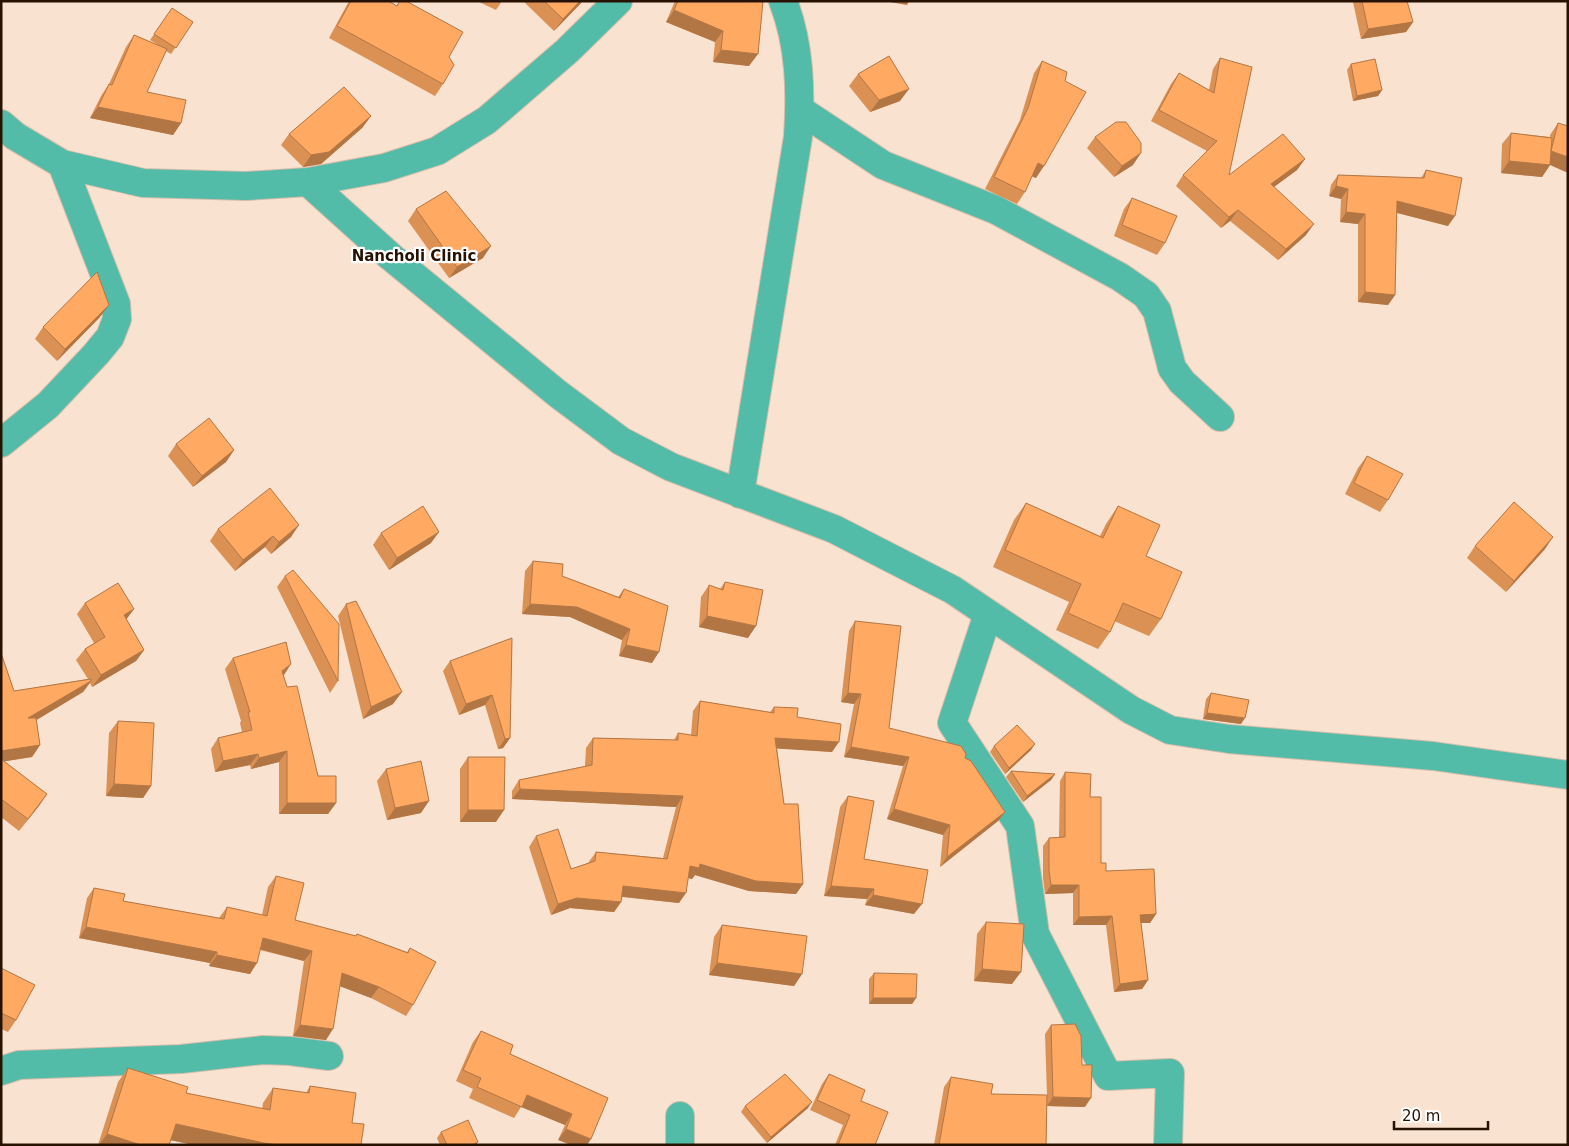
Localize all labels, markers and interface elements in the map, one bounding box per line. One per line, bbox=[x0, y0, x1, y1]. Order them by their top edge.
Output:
district label: Nancholi Clinic bbox=[352, 247, 476, 265]
scale bar bbox=[1394, 1098, 1488, 1130]
text: 20 m bbox=[1402, 1107, 1440, 1125]

